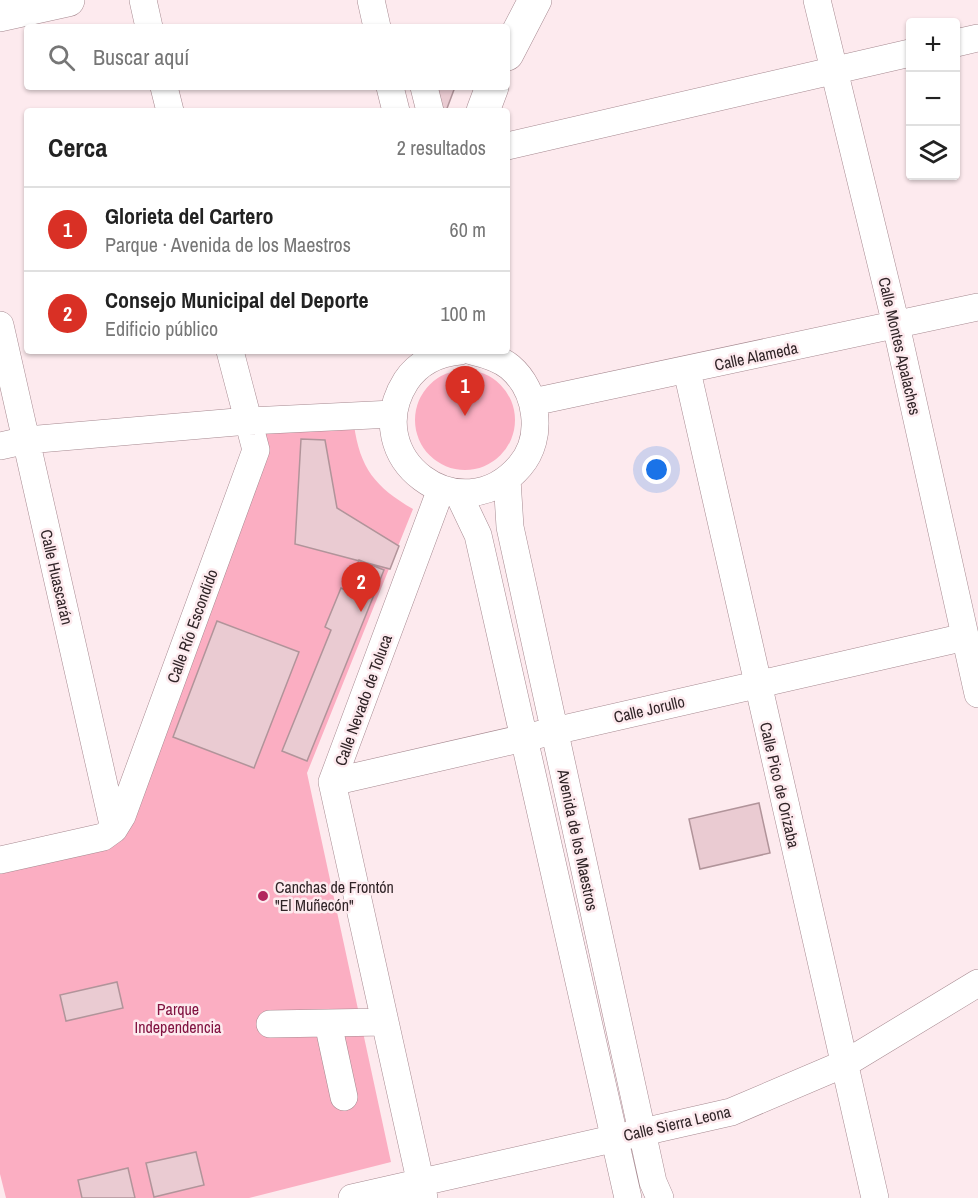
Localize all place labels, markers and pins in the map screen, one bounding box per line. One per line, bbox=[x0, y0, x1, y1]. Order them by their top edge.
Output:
pin: 1 bbox=[446, 366, 484, 416]
pin: 2 bbox=[342, 562, 380, 612]
place label: Canchas de Frontón "El Muñecón" bbox=[275, 876, 394, 916]
marker: Canchas de Frontón "El Muñecón" bbox=[256, 889, 270, 903]

